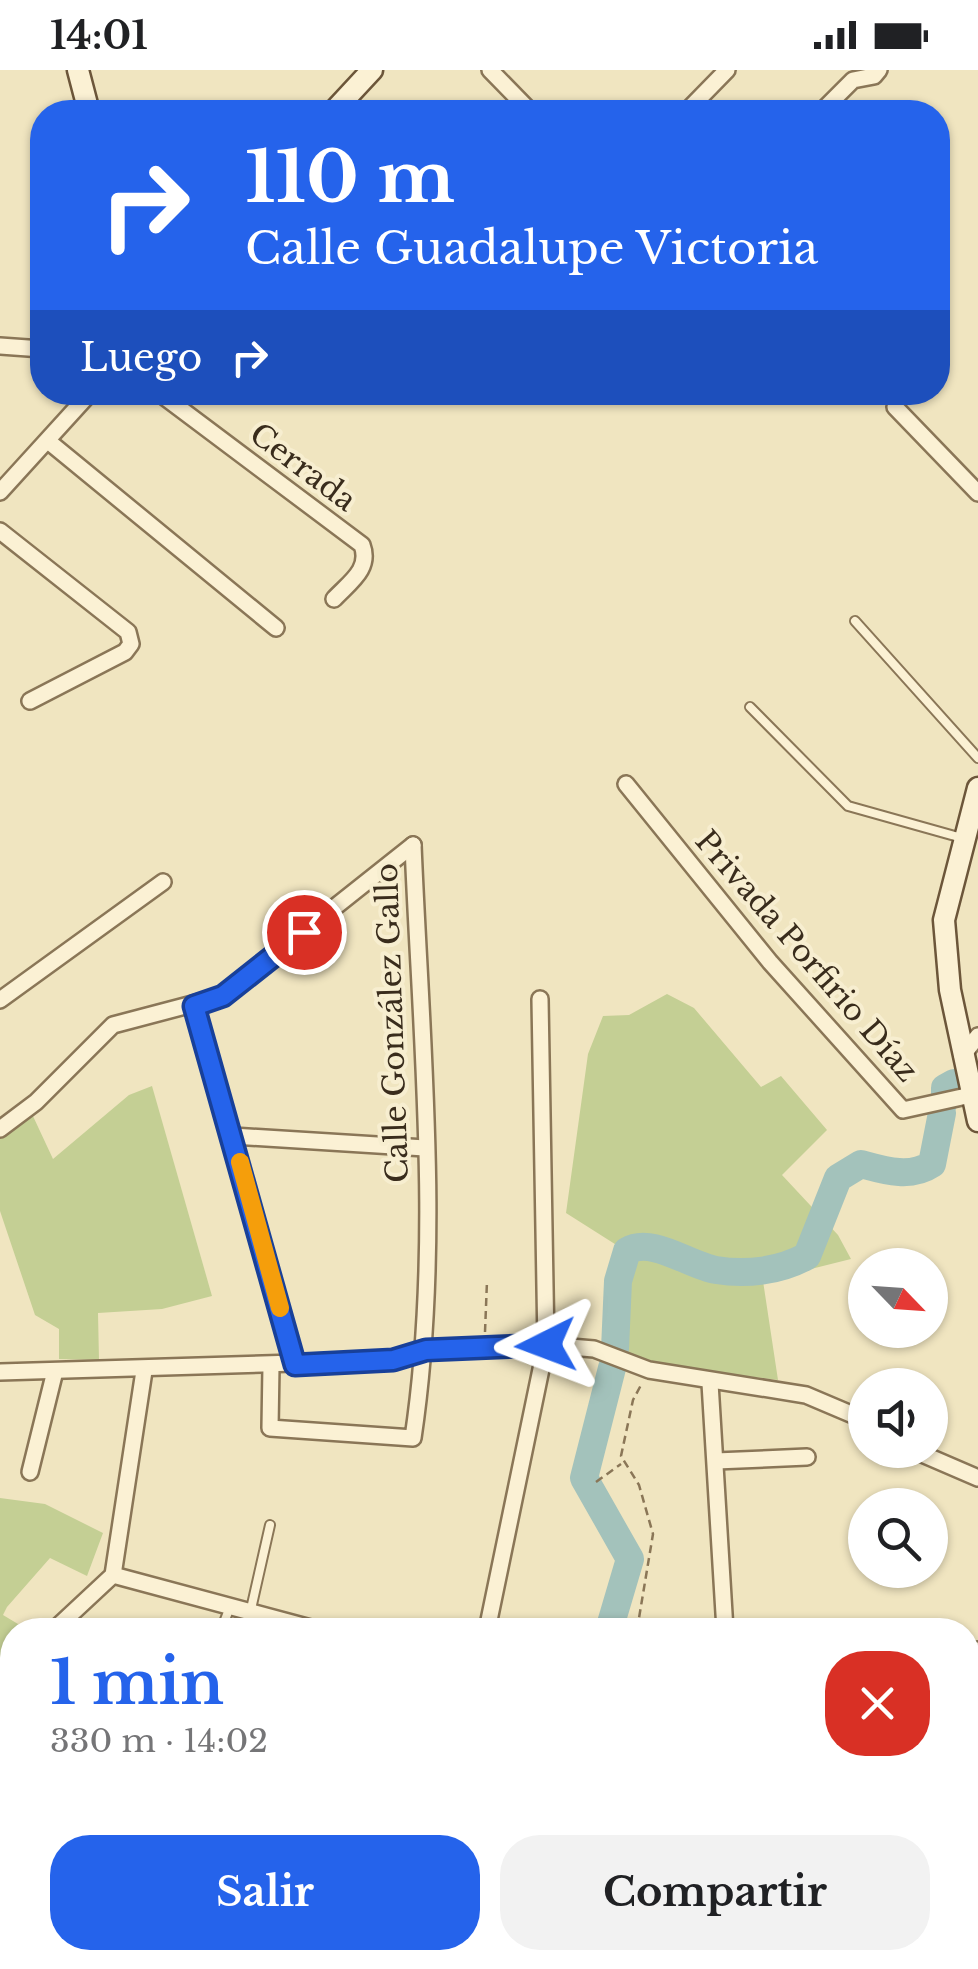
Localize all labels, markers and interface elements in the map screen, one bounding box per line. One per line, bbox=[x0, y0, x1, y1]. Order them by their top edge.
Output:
text: 14:01 bbox=[50, 12, 148, 59]
text: 110 m bbox=[245, 134, 455, 221]
icon: right bbox=[80, 140, 210, 270]
text: Calle Guadalupe Victoria bbox=[245, 220, 818, 276]
icon: right bbox=[222, 330, 277, 385]
text: Luego bbox=[80, 334, 202, 381]
street label: Cerrada bbox=[243, 415, 364, 519]
street label: Privada Porfirio Díaz bbox=[688, 823, 926, 1089]
street label: Calle González Gallo bbox=[368, 863, 416, 1183]
pin bbox=[262, 890, 347, 975]
icon: arrive bbox=[277, 905, 332, 960]
north arrow bbox=[848, 1248, 948, 1348]
map controls bbox=[848, 1248, 948, 1588]
position arrow bbox=[494, 1293, 598, 1397]
button: sound bbox=[848, 1368, 948, 1468]
button: search bbox=[848, 1488, 948, 1588]
text: 1 min bbox=[50, 1646, 224, 1720]
button: close bbox=[825, 1651, 930, 1756]
text: 330 m · 14:02 bbox=[50, 1721, 268, 1761]
button: Salir bbox=[50, 1835, 480, 1950]
button: Compartir bbox=[500, 1835, 930, 1950]

